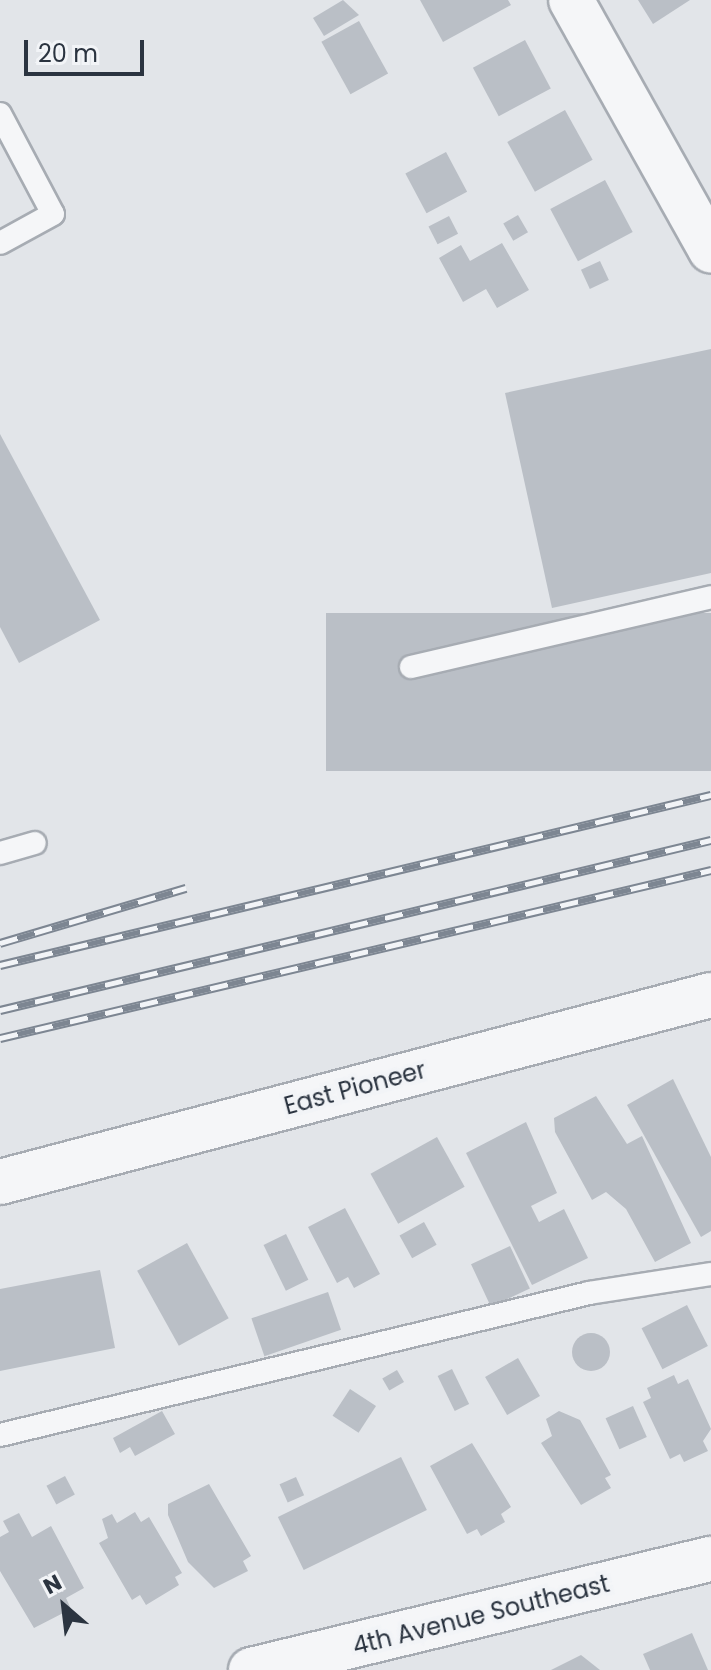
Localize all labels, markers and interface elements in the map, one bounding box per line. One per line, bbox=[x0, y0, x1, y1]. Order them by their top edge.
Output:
scale bar bbox=[28, 24, 148, 74]
text: 20 m bbox=[38, 37, 98, 70]
street label: East Pioneer bbox=[281, 1055, 429, 1121]
north arrow bbox=[24, 1566, 104, 1646]
text: N bbox=[38, 1567, 67, 1602]
street label: 4th Avenue Southeast bbox=[350, 1569, 612, 1661]

